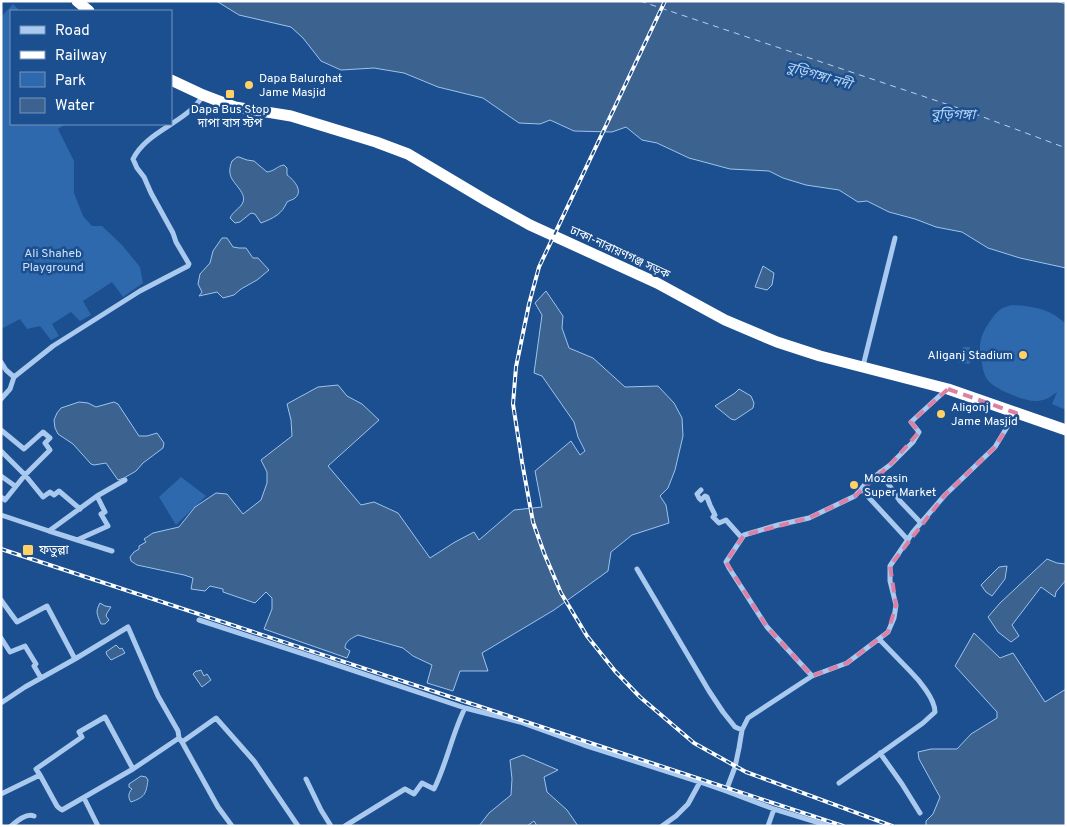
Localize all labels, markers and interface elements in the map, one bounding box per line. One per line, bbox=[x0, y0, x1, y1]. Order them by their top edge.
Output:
legend bbox=[10, 10, 172, 125]
text: Road bbox=[55, 22, 90, 41]
text: Railway bbox=[55, 47, 107, 66]
water label: বুড়িগঙ্গা নদী bbox=[784, 58, 857, 95]
place label: Dapa Balurghat Jame Masjid bbox=[259, 71, 342, 101]
text: Park bbox=[55, 72, 86, 91]
marker: Dapa Balurghat Jame Masjid bbox=[243, 79, 255, 91]
marker: Dapa Bus Stop দাপা বাস স্টপ bbox=[224, 88, 236, 100]
text: Water bbox=[55, 97, 95, 116]
place label: Dapa Bus Stop দাপা বাস স্টপ bbox=[191, 102, 269, 132]
water label: বুড়িগঙ্গা bbox=[931, 106, 978, 124]
street label: ঢাকা-নারায়ণগঞ্জ সড়ক bbox=[566, 222, 672, 283]
park label: Ali Shaheb Playground bbox=[22, 246, 84, 276]
place label: Aliganj Stadium bbox=[928, 348, 1013, 364]
marker: Aliganj Stadium bbox=[1017, 349, 1029, 361]
place label: Aligonj Jame Masjid bbox=[951, 400, 1018, 430]
marker: Aligonj Jame Masjid bbox=[935, 408, 947, 420]
place label: Mozasin Super Market bbox=[864, 471, 936, 501]
marker: Mozasin Super Market bbox=[848, 479, 860, 491]
marker: ফতুল্লা bbox=[21, 543, 35, 557]
place label: ফতুল্লা bbox=[38, 543, 69, 559]

